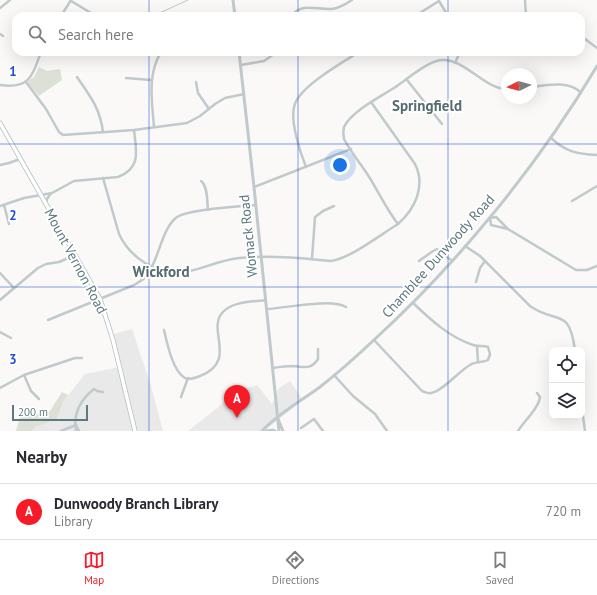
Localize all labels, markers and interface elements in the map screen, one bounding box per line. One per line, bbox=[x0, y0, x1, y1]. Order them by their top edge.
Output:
search box bbox=[12, 12, 585, 56]
icon: search bbox=[26, 23, 48, 45]
text: Search here bbox=[58, 25, 134, 44]
text: 1 bbox=[9, 63, 17, 80]
north arrow bbox=[501, 68, 537, 104]
district label: Springfield bbox=[392, 96, 462, 115]
your location bbox=[330, 155, 350, 175]
street label: Chamblee Dunwoody Road bbox=[378, 191, 498, 321]
street label: Womack Road bbox=[235, 194, 261, 278]
street label: Mount Vernon Road bbox=[41, 205, 111, 317]
text: 2 bbox=[9, 207, 17, 224]
district label: Wickford bbox=[133, 262, 189, 281]
map controls bbox=[549, 347, 585, 419]
button: locate bbox=[549, 347, 585, 383]
text: 3 bbox=[9, 351, 17, 368]
button: layers bbox=[549, 383, 585, 419]
pin: A bbox=[224, 385, 250, 418]
scale bar bbox=[12, 403, 88, 422]
text: 200 m bbox=[18, 405, 48, 419]
text: Nearby bbox=[16, 446, 67, 468]
text: Dunwoody Branch Library bbox=[54, 494, 218, 513]
text: A bbox=[25, 503, 33, 520]
text: 720 m bbox=[546, 503, 581, 520]
text: Library bbox=[54, 513, 93, 530]
tab: Map bbox=[83, 549, 105, 587]
tab: Directions bbox=[272, 549, 319, 587]
tab: Saved bbox=[486, 549, 514, 587]

